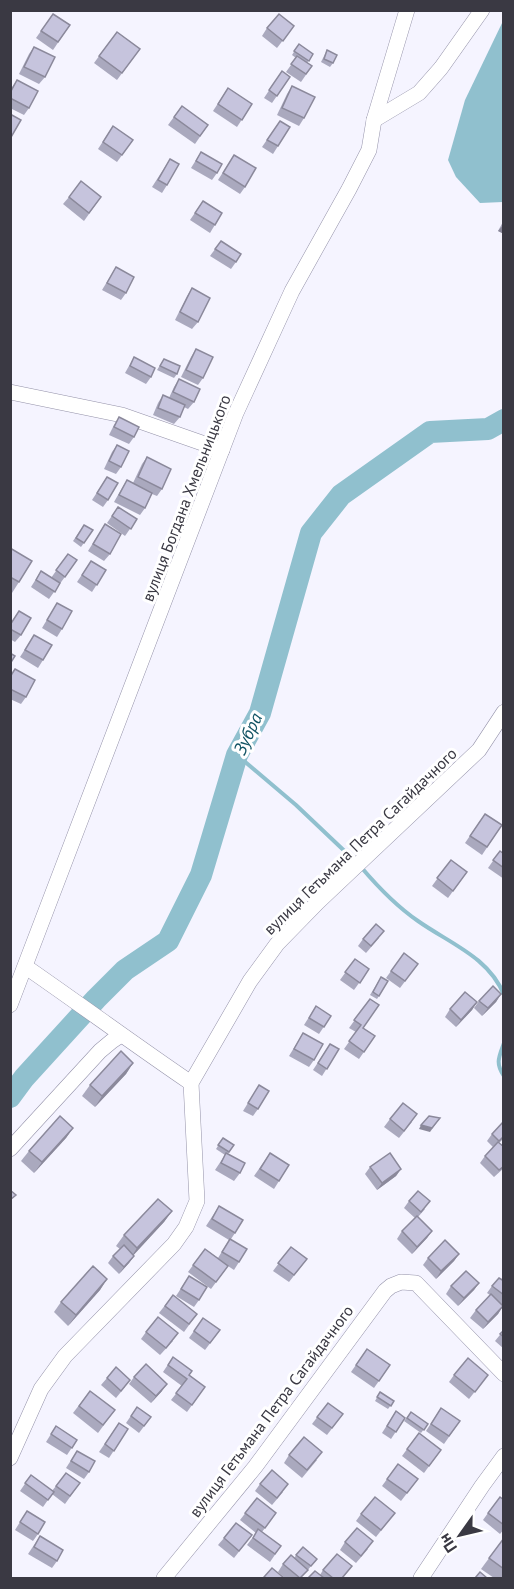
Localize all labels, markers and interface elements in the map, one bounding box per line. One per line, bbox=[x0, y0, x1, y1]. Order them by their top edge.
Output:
street label: вулиця Богдана Хмельницького bbox=[137, 392, 235, 604]
water label: Зубра bbox=[228, 709, 267, 758]
street label: вулиця Гетьмана Петра Сагайдачного bbox=[259, 743, 461, 939]
street label: вулиця Гетьмана Петра Сагайдачного bbox=[185, 1301, 357, 1521]
north arrow bbox=[430, 1505, 490, 1565]
text: Пн bbox=[434, 1530, 461, 1557]

